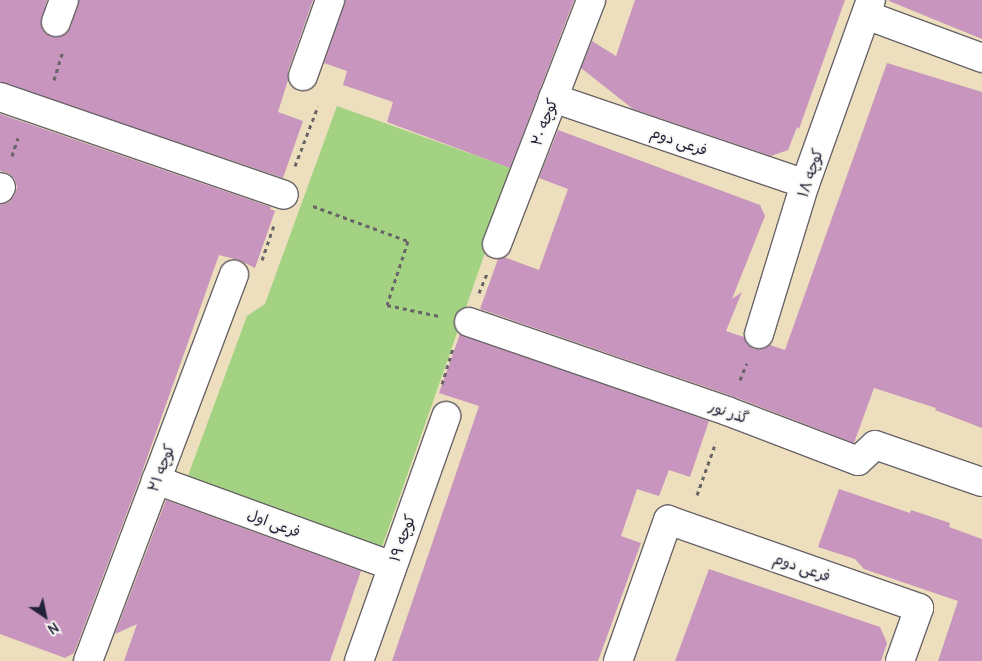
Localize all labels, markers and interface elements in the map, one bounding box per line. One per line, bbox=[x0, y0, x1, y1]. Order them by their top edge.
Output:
street label: کوچه ۲۰ bbox=[527, 96, 561, 148]
street label: فرعی دوم bbox=[648, 123, 710, 159]
street label: کوچه ۱۸ bbox=[793, 146, 827, 200]
street label: گذر نور bbox=[707, 397, 751, 427]
street label: کوچه ۲۱ bbox=[144, 442, 178, 494]
street label: فرعی اول bbox=[245, 505, 303, 541]
street label: کوچه ۱۹ bbox=[385, 512, 419, 564]
street label: فرعی دوم bbox=[771, 549, 833, 585]
north arrow bbox=[20, 591, 70, 641]
text: N bbox=[44, 618, 62, 639]

